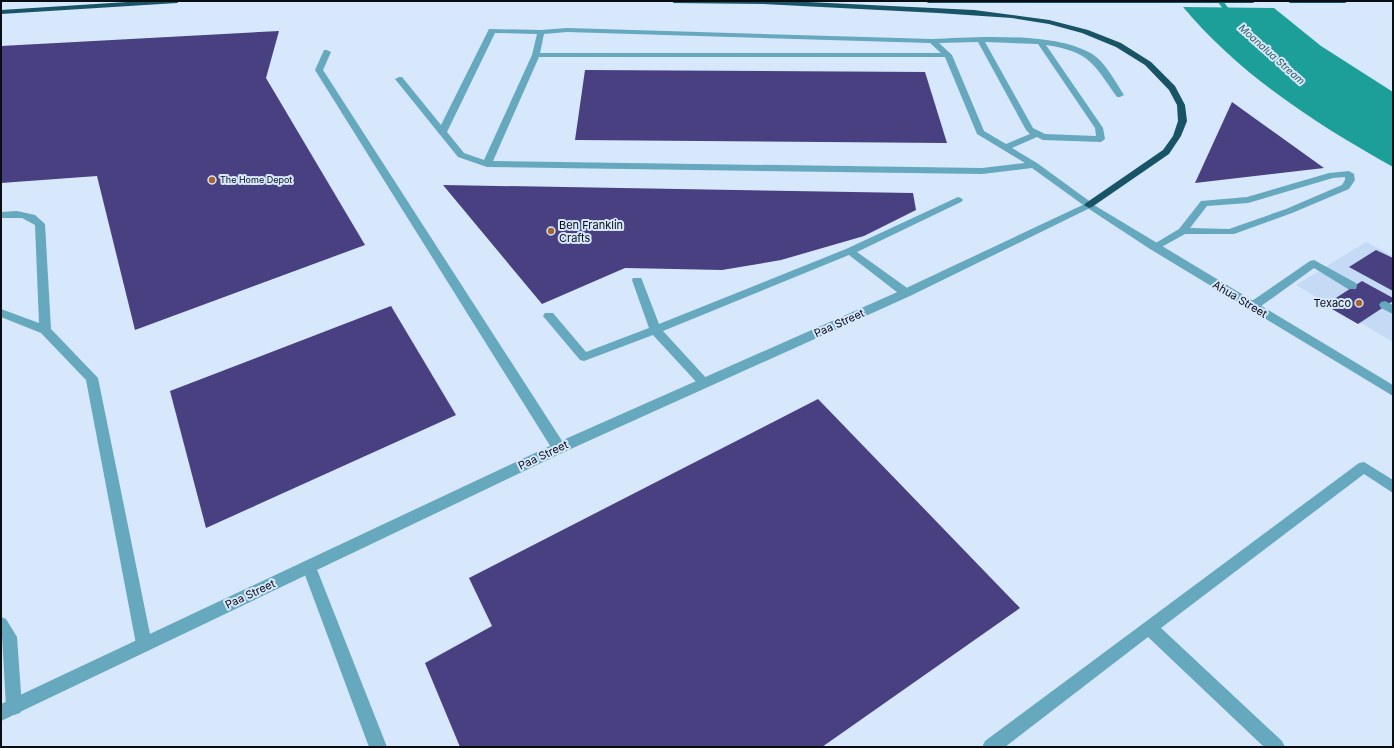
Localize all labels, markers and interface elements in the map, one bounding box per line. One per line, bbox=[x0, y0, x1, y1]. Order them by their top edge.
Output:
water label: Moanalua Stream bbox=[1237, 21, 1308, 87]
place label: The Home Depot bbox=[220, 174, 292, 185]
marker: The Home Depot bbox=[207, 175, 217, 185]
place label: Ben Franklin Crafts bbox=[559, 218, 623, 245]
marker: Ben Franklin Crafts bbox=[546, 226, 556, 236]
street label: Ahua Street bbox=[1210, 277, 1270, 321]
place label: Texaco bbox=[1314, 296, 1351, 310]
marker: Texaco bbox=[1354, 298, 1364, 308]
street label: Paa Street bbox=[812, 306, 867, 340]
street label: Paa Street bbox=[516, 437, 571, 473]
street label: Paa Street bbox=[223, 576, 278, 612]

